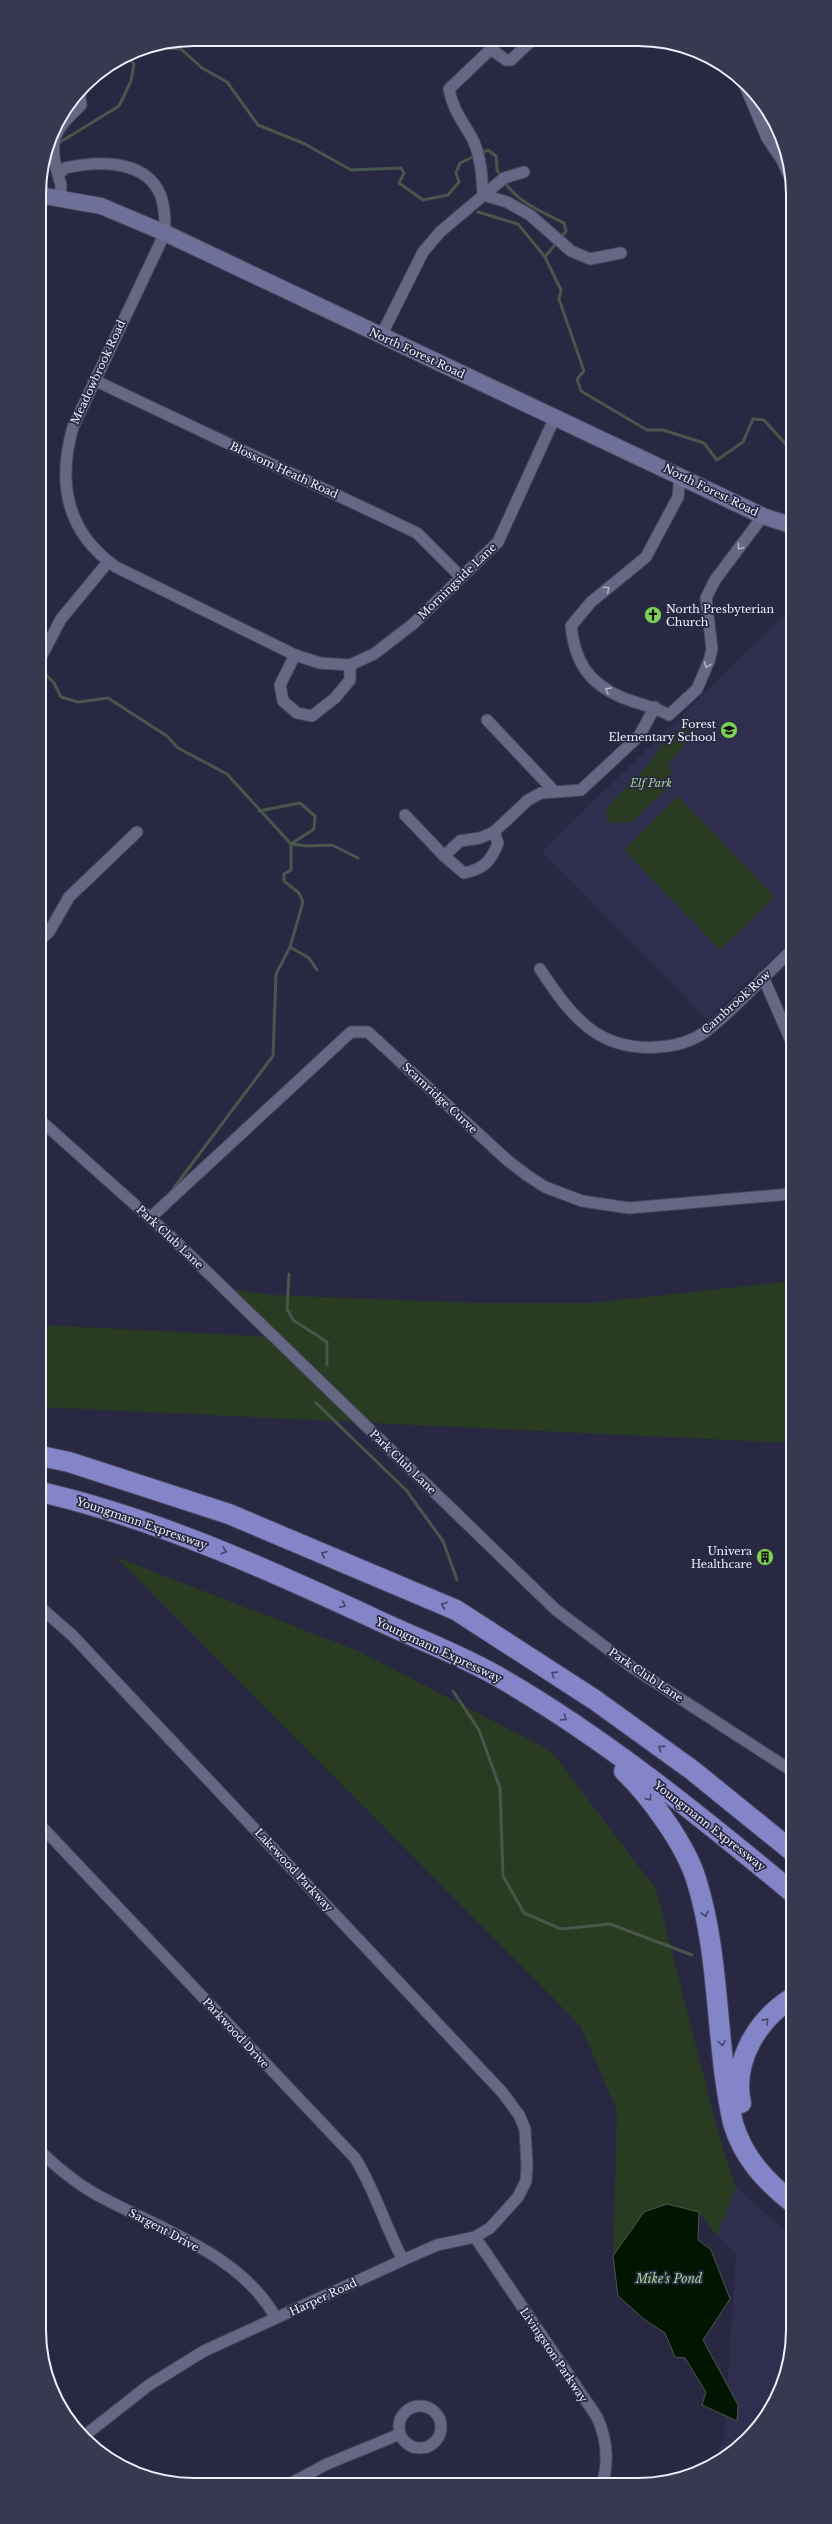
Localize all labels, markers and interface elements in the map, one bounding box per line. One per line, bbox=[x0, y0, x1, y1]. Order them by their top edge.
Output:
street label: Meadowbrook Road bbox=[68, 317, 129, 426]
street label: North Forest Road bbox=[367, 325, 468, 382]
street label: Blossom Heath Road bbox=[228, 439, 341, 501]
street label: North Forest Road bbox=[661, 461, 761, 519]
street label: Morningside Lane bbox=[415, 540, 499, 622]
one-way arrow bbox=[737, 542, 744, 549]
one-way arrow bbox=[603, 587, 610, 594]
place label: North Presbyterian Church bbox=[666, 602, 774, 629]
church icon: North Presbyterian Church bbox=[643, 605, 663, 625]
one-way arrow bbox=[703, 662, 711, 669]
one-way arrow bbox=[605, 687, 613, 694]
place label: Forest Elementary School bbox=[609, 717, 717, 744]
school or university icon: Forest Elementary School bbox=[719, 720, 739, 740]
park label: Elf Park bbox=[629, 776, 672, 790]
street label: Cambrook Row bbox=[699, 967, 774, 1037]
street label: Scamridge Curve bbox=[400, 1060, 480, 1136]
street label: Park Club Lane bbox=[134, 1202, 206, 1272]
street label: Park Club Lane bbox=[367, 1427, 439, 1497]
street label: Youngmann Expressway bbox=[74, 1494, 209, 1552]
place label: Univera Healthcare bbox=[691, 1544, 753, 1571]
one-way arrow bbox=[221, 1547, 228, 1555]
building icon: Univera Healthcare bbox=[755, 1547, 775, 1567]
one-way arrow bbox=[321, 1551, 329, 1559]
one-way arrow bbox=[338, 1600, 346, 1608]
one-way arrow bbox=[440, 1602, 448, 1610]
street label: Youngmann Expressway bbox=[373, 1614, 504, 1685]
street label: Park Club Lane bbox=[606, 1645, 686, 1705]
one-way arrow bbox=[551, 1671, 558, 1679]
one-way arrow bbox=[560, 1714, 567, 1721]
one-way arrow bbox=[658, 1746, 665, 1753]
street label: Youngmann Expressway bbox=[651, 1778, 769, 1874]
one-way arrow bbox=[644, 1794, 651, 1801]
street label: Lakewood Parkway bbox=[252, 1826, 336, 1914]
one-way arrow bbox=[700, 1911, 708, 1917]
street label: Parkwood Drive bbox=[200, 1995, 272, 2071]
one-way arrow bbox=[761, 2019, 768, 2026]
one-way arrow bbox=[717, 2040, 726, 2046]
street label: Sargent Drive bbox=[126, 2206, 202, 2254]
water label: Mike's Pond bbox=[635, 2271, 703, 2286]
street label: Harper Road bbox=[287, 2275, 359, 2319]
street label: Livingston Parkway bbox=[517, 2305, 591, 2405]

